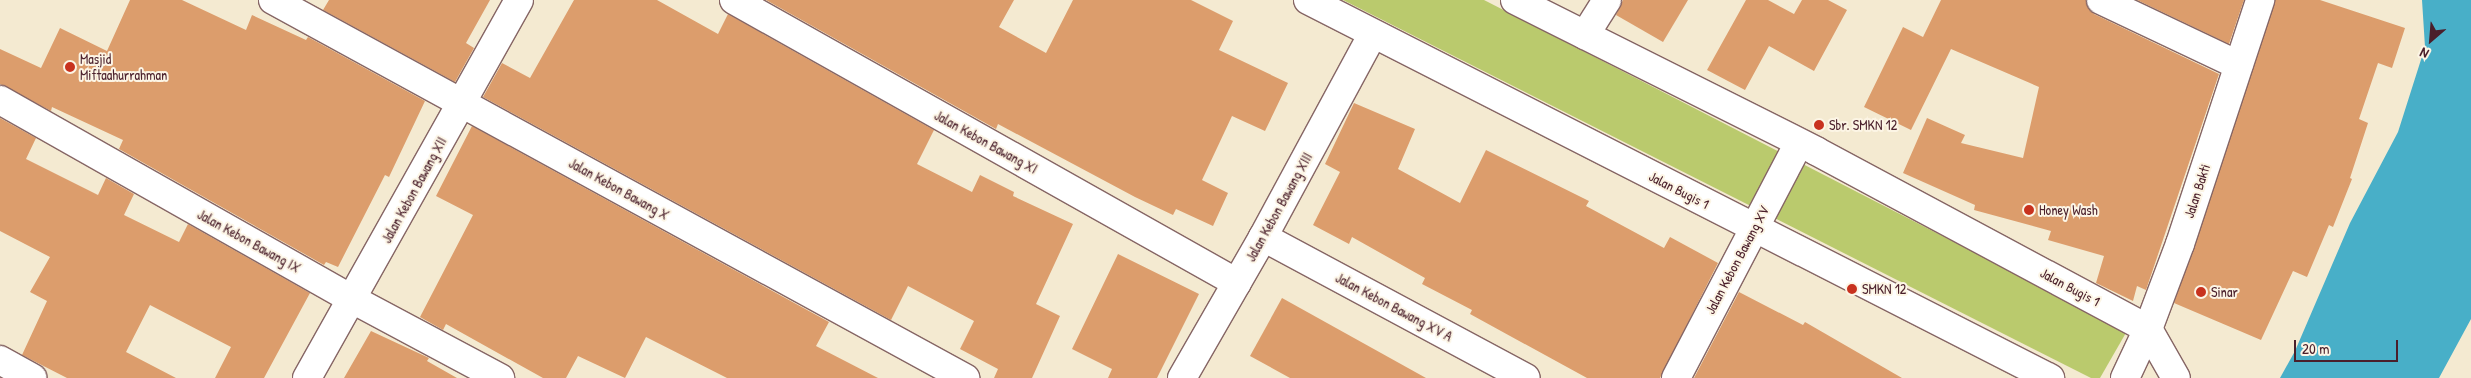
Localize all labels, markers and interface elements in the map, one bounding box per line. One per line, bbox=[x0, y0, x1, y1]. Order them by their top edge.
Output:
north arrow bbox=[2406, 15, 2456, 65]
text: N bbox=[2416, 44, 2432, 64]
place label: Masjid Miftaahurrahman bbox=[80, 51, 167, 84]
marker: Masjid Miftaahurrahman bbox=[64, 61, 76, 73]
street label: Jalan Kebon Bawang XI bbox=[931, 107, 1041, 177]
place label: Sbr. SMKN 12 bbox=[1829, 117, 1897, 133]
marker: Sbr. SMKN 12 bbox=[1813, 119, 1825, 131]
street label: Jalan Kebon Bawang XII bbox=[378, 134, 450, 246]
street label: Jalan Kebon Bawang XIII bbox=[1242, 150, 1316, 264]
street label: Jalan Kebon Bawang X bbox=[566, 154, 672, 224]
street label: Jalan Bakti bbox=[2180, 162, 2214, 220]
street label: Jalan Bugis 1 bbox=[1646, 168, 1712, 212]
place label: Honey Wash bbox=[2039, 202, 2098, 218]
street label: Jalan Kebon Bawang XV bbox=[1701, 203, 1773, 317]
marker: Honey Wash bbox=[2023, 204, 2035, 216]
street label: Jalan Kebon Bawang IX bbox=[194, 206, 304, 276]
street label: Jalan Bugis 1 bbox=[2037, 264, 2103, 310]
street label: Jalan Kebon Bawang XV A bbox=[1333, 269, 1455, 345]
place label: SMKN 12 bbox=[1862, 281, 1906, 297]
marker: SMKN 12 bbox=[1846, 283, 1858, 295]
place label: Sinar bbox=[2211, 284, 2238, 300]
marker: Sinar bbox=[2195, 286, 2207, 298]
scale bar bbox=[2296, 330, 2400, 362]
text: 20 m bbox=[2302, 338, 2329, 359]

